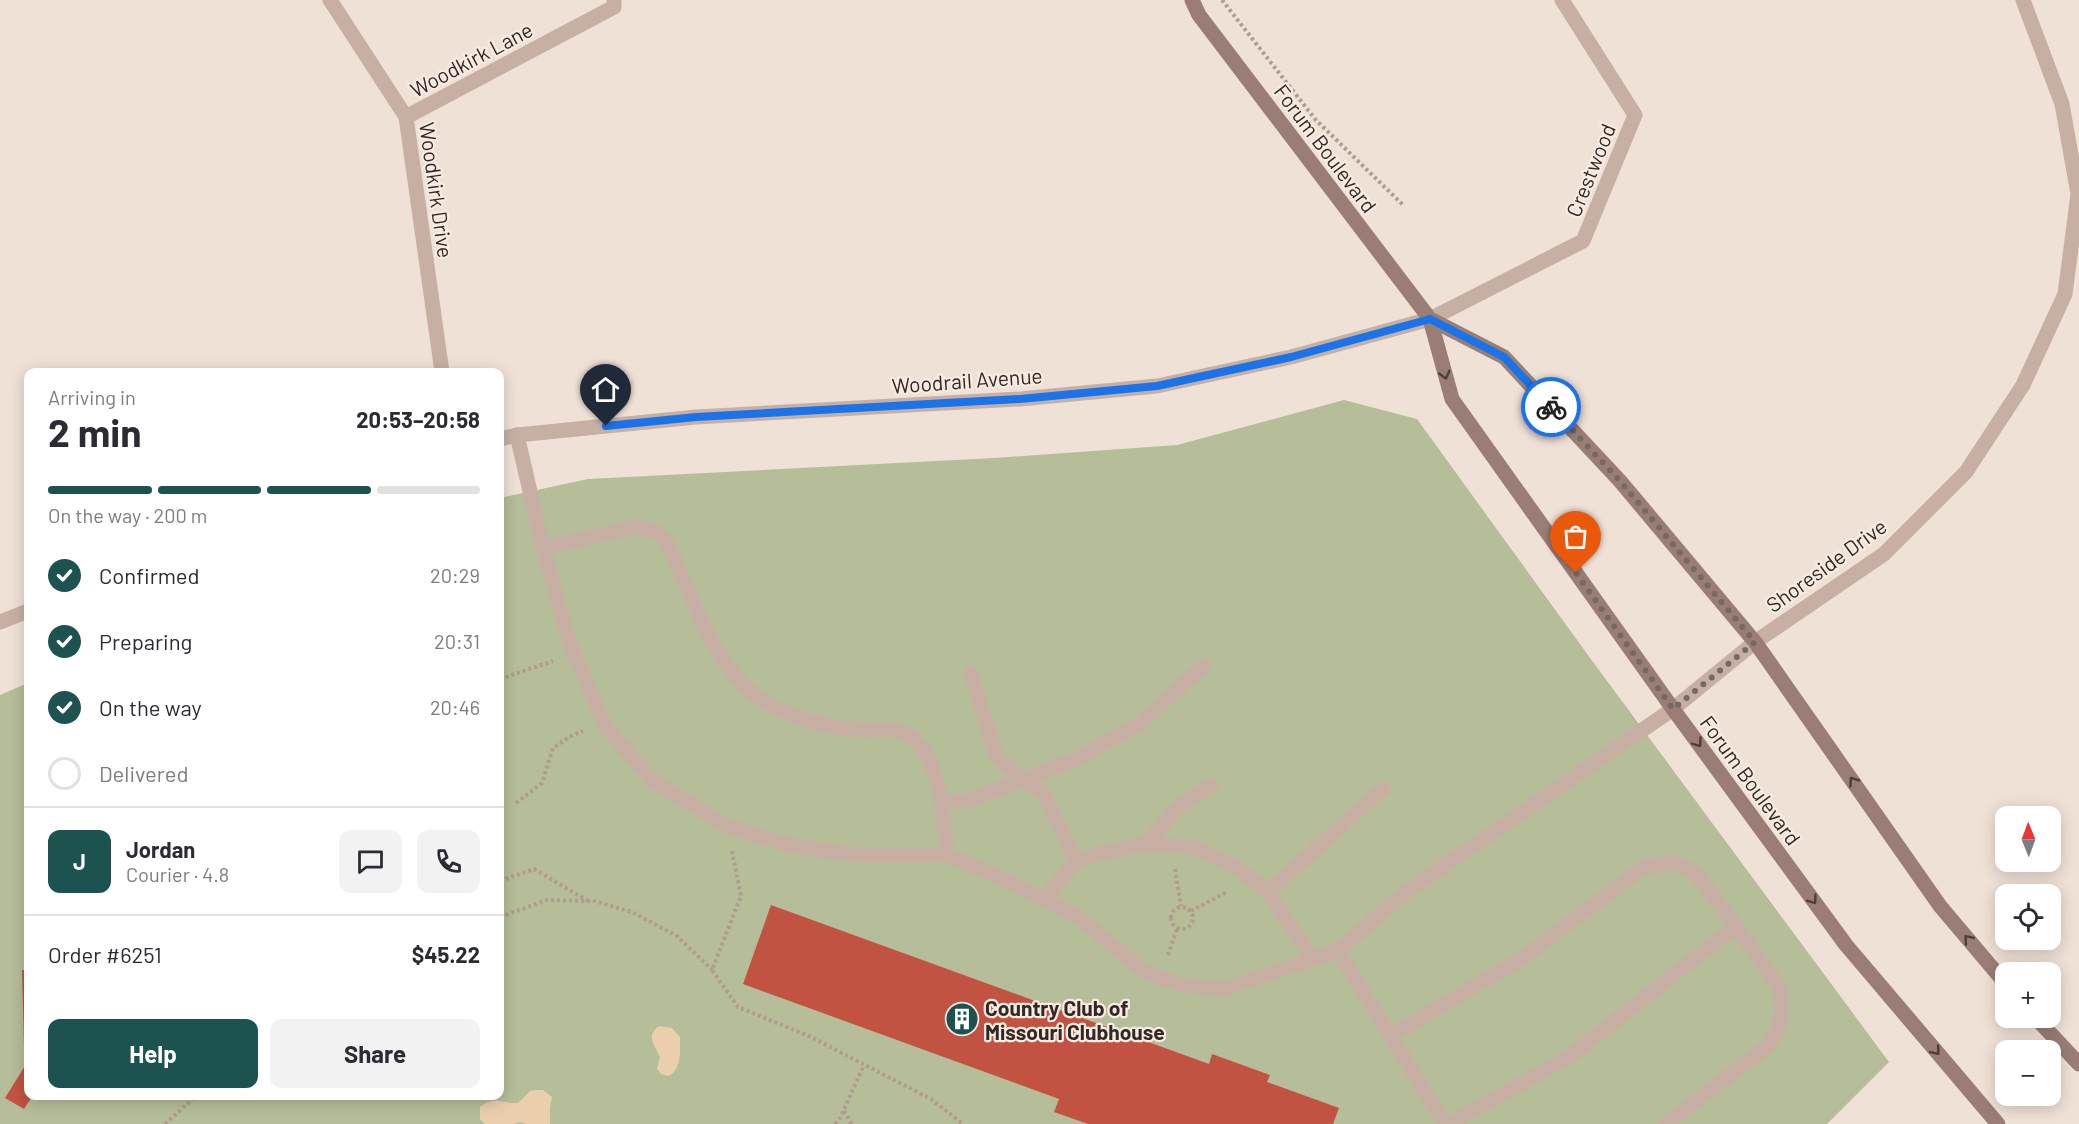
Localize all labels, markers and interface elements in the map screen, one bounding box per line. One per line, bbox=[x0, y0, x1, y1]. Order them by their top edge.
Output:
street label: Woodkirk Lane bbox=[406, 16, 536, 102]
street label: Forum Boulevard bbox=[1270, 79, 1382, 217]
street label: Crestwood bbox=[1560, 120, 1620, 220]
street label: Woodkirk Drive bbox=[415, 121, 459, 259]
street label: Woodrail Avenue bbox=[891, 362, 1043, 398]
pin bbox=[580, 364, 631, 426]
one-way arrow bbox=[1438, 370, 1450, 380]
icon: home bbox=[589, 373, 622, 406]
courier bbox=[1521, 377, 1581, 437]
text: Arriving in bbox=[48, 385, 136, 409]
icon: bike bbox=[1535, 391, 1568, 424]
text: 20:53–20:58 bbox=[356, 406, 480, 432]
text: 2 min bbox=[48, 408, 141, 455]
text: On the way · 200 m bbox=[48, 503, 207, 527]
pin bbox=[1550, 511, 1601, 573]
street label: Shoreside Drive bbox=[1761, 513, 1891, 617]
icon: bag bbox=[1559, 520, 1592, 553]
icon: check bbox=[48, 559, 81, 592]
text: Confirmed bbox=[99, 562, 199, 588]
text: 20:29 bbox=[430, 563, 480, 587]
icon: check bbox=[48, 625, 81, 658]
text: Preparing bbox=[99, 628, 192, 654]
text: 20:31 bbox=[434, 629, 480, 653]
icon: check bbox=[48, 691, 81, 724]
text: On the way bbox=[99, 694, 202, 720]
text: 20:46 bbox=[430, 695, 480, 719]
street label: Forum Boulevard bbox=[1696, 710, 1806, 850]
one-way arrow bbox=[1690, 736, 1701, 747]
text: Delivered bbox=[99, 760, 188, 786]
one-way arrow bbox=[1849, 777, 1860, 788]
north arrow bbox=[1995, 806, 2061, 872]
map controls bbox=[1995, 806, 2061, 1106]
button: chat bbox=[339, 830, 402, 893]
button: phone bbox=[417, 830, 480, 893]
text: Jordan bbox=[126, 836, 195, 862]
text: J bbox=[73, 848, 86, 874]
text: Courier · 4.8 bbox=[126, 862, 229, 886]
button: locate bbox=[1995, 884, 2061, 950]
one-way arrow bbox=[1806, 894, 1817, 905]
one-way arrow bbox=[1964, 935, 1975, 946]
text: Order #6251 bbox=[48, 941, 162, 967]
text: $45.22 bbox=[412, 941, 480, 967]
button: + bbox=[1995, 962, 2061, 1028]
place label: Country Club of Missouri Clubhouse bbox=[985, 995, 1165, 1044]
building icon: Country Club of Missouri Clubhouse bbox=[944, 1001, 980, 1037]
button: Help bbox=[48, 1019, 258, 1088]
button: Share bbox=[270, 1019, 480, 1088]
button: − bbox=[1995, 1040, 2061, 1106]
one-way arrow bbox=[1929, 1044, 1940, 1055]

